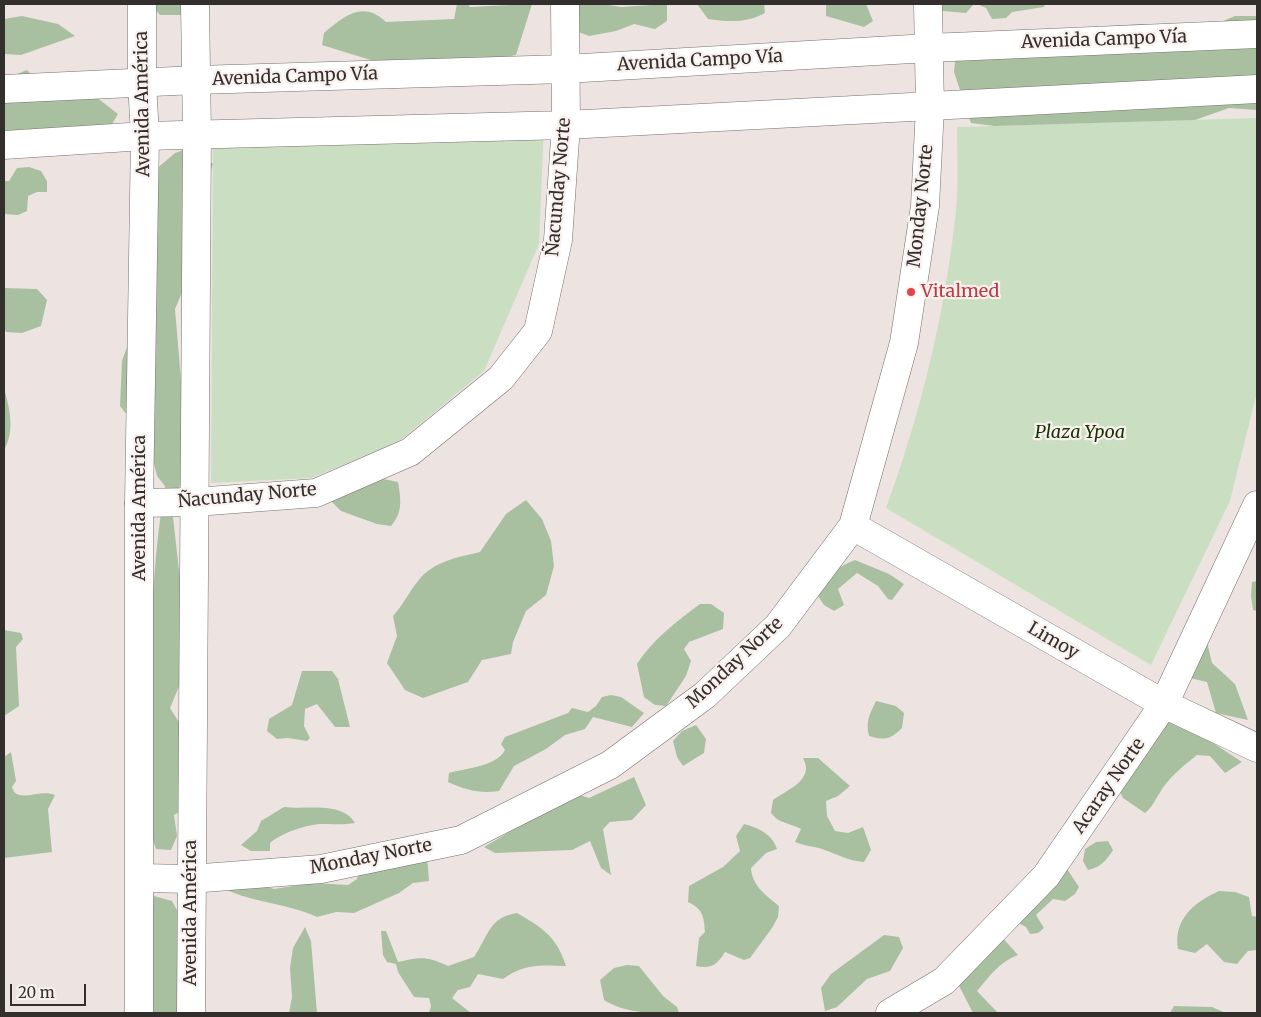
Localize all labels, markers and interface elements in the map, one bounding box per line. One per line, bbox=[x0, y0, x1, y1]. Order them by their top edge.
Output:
street label: Avenida Campo Vía bbox=[1021, 26, 1187, 54]
street label: Avenida América bbox=[131, 31, 155, 177]
street label: Avenida Campo Vía bbox=[616, 46, 784, 76]
street label: Avenida Campo Vía bbox=[212, 63, 378, 91]
street label: Ñacunday Norte bbox=[542, 117, 576, 257]
street label: Monday Norte bbox=[904, 143, 938, 269]
place label: Vitalmed bbox=[921, 281, 999, 303]
marker: Vitalmed bbox=[905, 286, 917, 298]
park label: Plaza Ypoa bbox=[1035, 422, 1125, 444]
street label: Avenida América bbox=[129, 435, 151, 581]
street label: Ñacunday Norte bbox=[177, 479, 317, 513]
street label: Monday Norte bbox=[682, 613, 788, 713]
street label: Limoy bbox=[1024, 618, 1082, 664]
street label: Acaray Norte bbox=[1068, 734, 1150, 838]
street label: Monday Norte bbox=[308, 835, 434, 879]
street label: Avenida América bbox=[180, 840, 202, 986]
scale bar bbox=[12, 974, 89, 1006]
text: 20 m bbox=[18, 983, 55, 1002]

